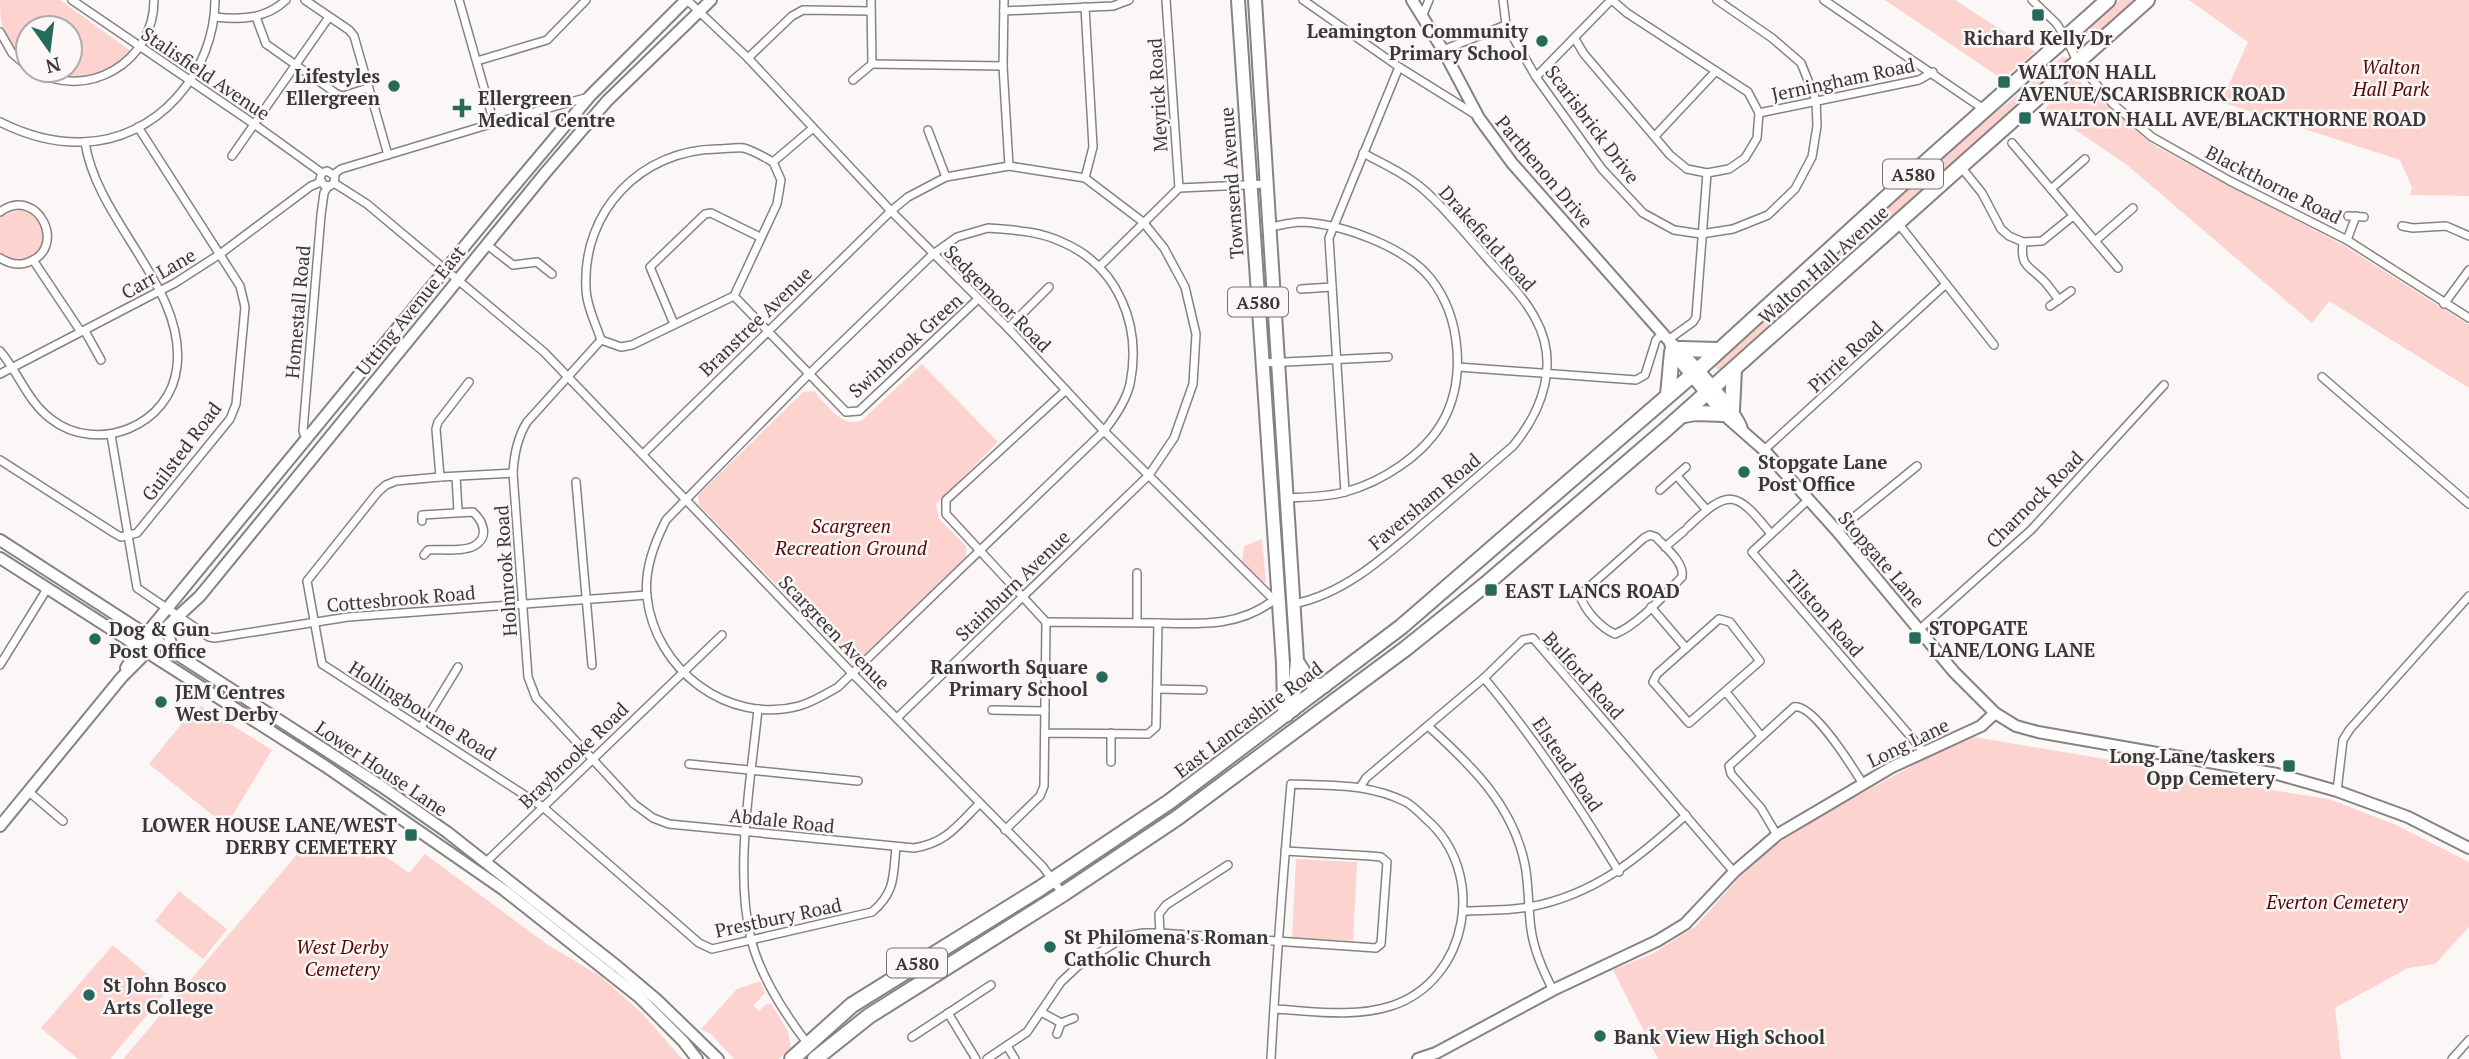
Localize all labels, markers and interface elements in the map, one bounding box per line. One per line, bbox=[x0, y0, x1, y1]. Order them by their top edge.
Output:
marker: Richard Kelly Dr bbox=[2030, 7, 2046, 23]
north arrow bbox=[14, 14, 84, 84]
place label: Leamington Community Primary School bbox=[1307, 18, 1529, 65]
street label: Stalisfield Avenue bbox=[137, 21, 275, 125]
place label: Richard Kelly Dr bbox=[1964, 25, 2113, 50]
marker: Leamington Community Primary School bbox=[1534, 33, 1550, 49]
street label: Meyrick Road bbox=[1142, 37, 1172, 153]
text: N bbox=[43, 52, 63, 80]
street label: Jerningham Road bbox=[1769, 52, 1917, 106]
park label: Walton Hall Park bbox=[2352, 54, 2430, 101]
place label: WALTON HALL AVENUE/SCARISBRICK ROAD bbox=[2018, 59, 2285, 106]
street label: Scarisbrick Drive bbox=[1540, 60, 1646, 188]
place label: Lifestyles Ellergreen bbox=[286, 63, 381, 110]
marker: WALTON HALL AVENUE/SCARISBRICK ROAD bbox=[1996, 74, 2012, 90]
marker: Lifestyles Ellergreen bbox=[386, 78, 402, 94]
place label: Ellergreen Medical Centre bbox=[478, 85, 615, 132]
marker: Ellergreen Medical Centre bbox=[452, 98, 472, 118]
street label: Townsend Avenue bbox=[1213, 106, 1249, 260]
place label: WALTON HALL AVE/BLACKTHORNE ROAD bbox=[2039, 106, 2426, 131]
street label: Parthenon Drive bbox=[1491, 110, 1599, 232]
marker: WALTON HALL AVE/BLACKTHORNE ROAD bbox=[2017, 110, 2033, 126]
street label: Blackthorne Road bbox=[2202, 139, 2347, 229]
road number: A580 bbox=[1883, 160, 1943, 188]
street label: Drakefield Road bbox=[1434, 180, 1542, 296]
street label: Walton Hall Avenue bbox=[1753, 199, 1893, 329]
street label: Sedgemoor Road bbox=[939, 239, 1057, 357]
street label: Utting Avenue East bbox=[350, 240, 470, 380]
street label: Carr Lane bbox=[116, 242, 200, 304]
street label: Homestall Road bbox=[279, 244, 315, 380]
street label: Branstree Avenue bbox=[693, 261, 817, 381]
street label: Swinbrook Green bbox=[843, 287, 967, 403]
road number: A580 bbox=[1228, 288, 1288, 316]
street label: Pirrie Road bbox=[1802, 315, 1888, 397]
street label: Guilsted Road bbox=[136, 396, 227, 506]
street label: Charnock Road bbox=[1980, 445, 2088, 553]
street label: Faversham Road bbox=[1363, 447, 1485, 555]
place label: Stopgate Lane Post Office bbox=[1758, 449, 1887, 496]
marker: Stopgate Lane Post Office bbox=[1736, 464, 1752, 480]
street label: Holmrook Road bbox=[488, 504, 522, 638]
street label: Stopgate Lane bbox=[1833, 505, 1931, 613]
park label: Scargreen Recreation Ground bbox=[774, 513, 928, 560]
street label: Stainburn Avenue bbox=[949, 524, 1075, 646]
street label: Tilston Road bbox=[1780, 564, 1870, 662]
street label: Scargreen Avenue bbox=[774, 569, 896, 695]
place label: EAST LANCS ROAD bbox=[1505, 578, 1680, 603]
street label: Cottesbrook Road bbox=[325, 579, 477, 617]
marker: EAST LANCS ROAD bbox=[1483, 582, 1499, 598]
place label: STOPGATE LANE/LONG LANE bbox=[1929, 615, 2095, 662]
place label: Dog & Gun Post Office bbox=[109, 616, 211, 663]
street label: Bulford Road bbox=[1538, 626, 1630, 725]
marker: STOPGATE LANE/LONG LANE bbox=[1907, 630, 1923, 646]
marker: Dog & Gun Post Office bbox=[87, 631, 103, 647]
street label: Hollingbourne Road bbox=[344, 654, 502, 766]
place label: Ranworth Square Primary School bbox=[930, 654, 1088, 701]
street label: East Lancashire Road bbox=[1169, 655, 1327, 783]
marker: Ranworth Square Primary School bbox=[1094, 669, 1110, 685]
place label: JEM Centres West Derby bbox=[175, 679, 286, 726]
marker: JEM Centres West Derby bbox=[153, 694, 169, 710]
street label: Braybrooke Road bbox=[513, 696, 633, 814]
street label: Elstead Road bbox=[1527, 712, 1609, 816]
street label: Long Lane bbox=[1863, 712, 1953, 772]
street label: Lower House Lane bbox=[311, 714, 453, 822]
place label: Long Lane/taskers Opp Cemetery bbox=[2109, 743, 2276, 790]
marker: Long Lane/taskers Opp Cemetery bbox=[2281, 758, 2297, 774]
street label: Abdale Road bbox=[728, 802, 836, 838]
place label: LOWER HOUSE LANE/WEST DERBY CEMETERY bbox=[142, 812, 398, 859]
marker: LOWER HOUSE LANE/WEST DERBY CEMETERY bbox=[403, 827, 419, 843]
park label: Everton Cemetery bbox=[2265, 889, 2409, 914]
street label: Prestbury Road bbox=[712, 891, 844, 943]
place label: St Philomena's Roman Catholic Church bbox=[1064, 924, 1269, 971]
park label: West Derby Cemetery bbox=[296, 934, 390, 981]
marker: St Philomena's Roman Catholic Church bbox=[1042, 939, 1058, 955]
road number: A580 bbox=[887, 948, 947, 978]
place label: St John Bosco Arts College bbox=[103, 972, 226, 1019]
marker: St John Bosco Arts College bbox=[81, 987, 97, 1003]
place label: Bank View High School bbox=[1614, 1024, 1825, 1049]
marker: Bank View High School bbox=[1592, 1028, 1608, 1044]

